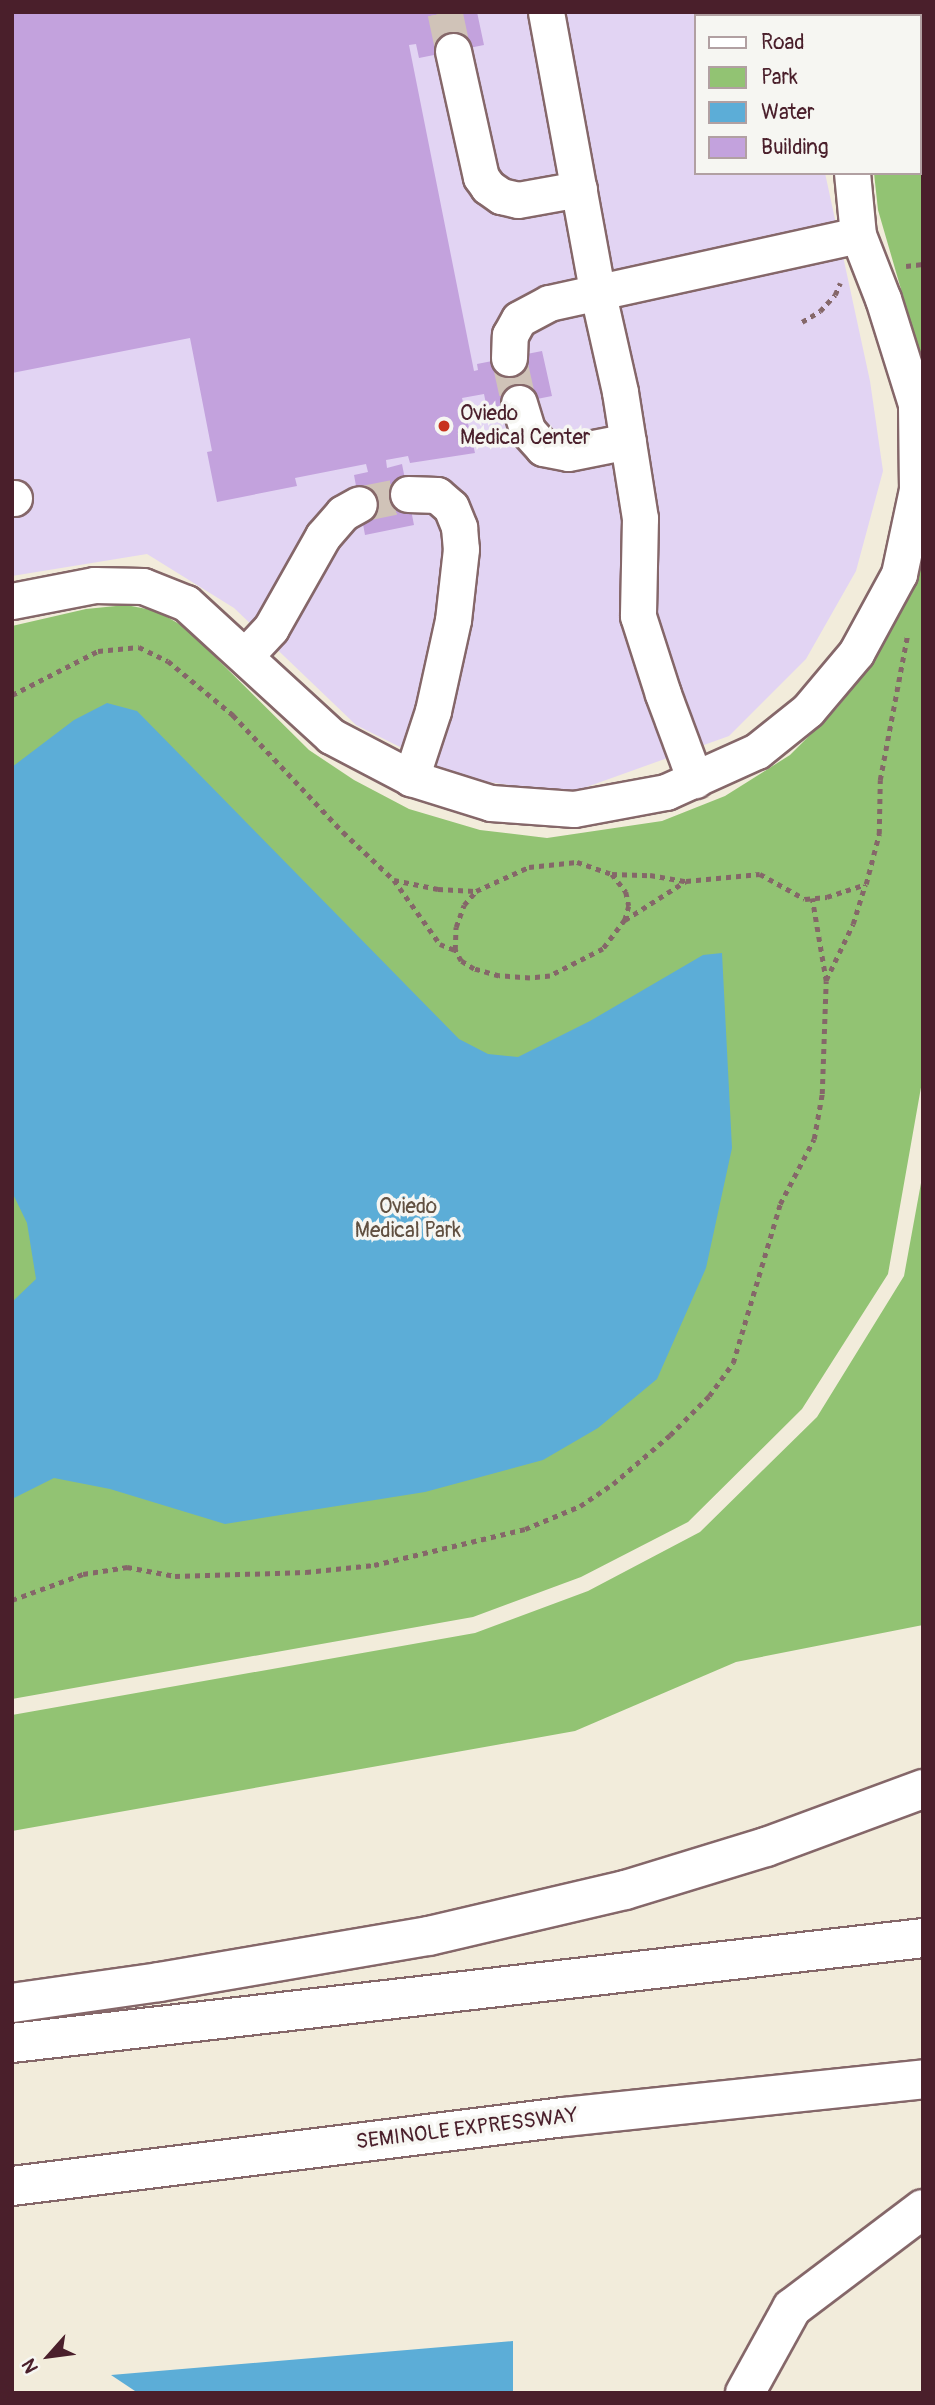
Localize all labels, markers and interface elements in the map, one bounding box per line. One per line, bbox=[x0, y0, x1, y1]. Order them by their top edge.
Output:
legend bbox=[694, 14, 921, 175]
text: Road bbox=[761, 29, 805, 56]
text: Park bbox=[761, 64, 798, 91]
text: Water bbox=[761, 99, 814, 126]
text: Building bbox=[761, 134, 828, 161]
place label: Oviedo Medical Center bbox=[460, 401, 590, 451]
marker: Oviedo Medical Center bbox=[434, 416, 454, 436]
park label: Oviedo Medical Park bbox=[355, 1194, 461, 1244]
street label: SEMINOLE EXPRESSWAY bbox=[355, 2103, 579, 2155]
north arrow bbox=[14, 2321, 84, 2391]
text: N bbox=[17, 2355, 44, 2377]

